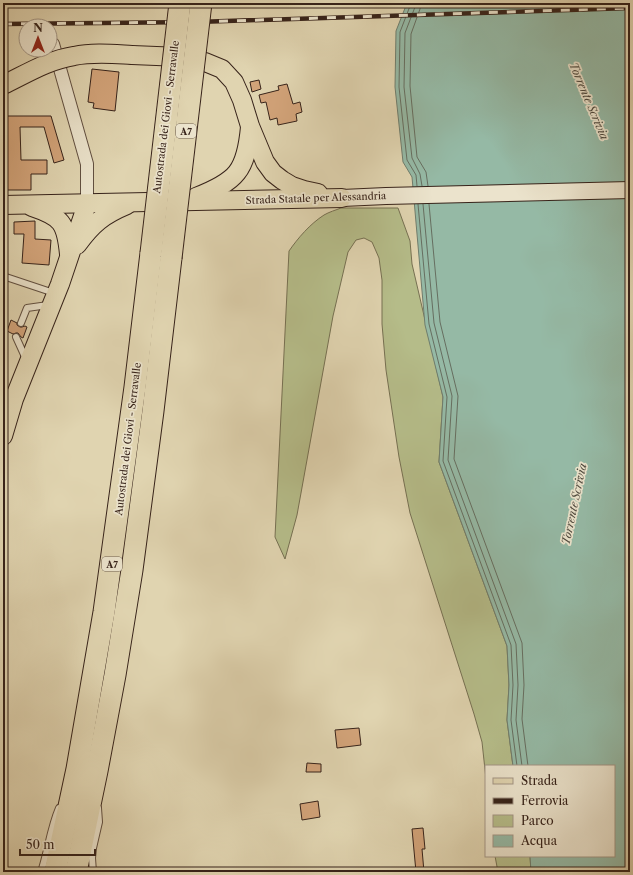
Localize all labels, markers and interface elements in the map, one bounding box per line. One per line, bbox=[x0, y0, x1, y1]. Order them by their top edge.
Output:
north arrow bbox=[18, 18, 58, 58]
text: N bbox=[33, 21, 43, 35]
street label: Autostrada dei Giovi - Serravalle bbox=[150, 39, 182, 195]
water label: Torrente Scrivia bbox=[566, 60, 612, 142]
road number: A7 bbox=[176, 124, 196, 138]
street label: Strada Statale per Alessandria bbox=[246, 189, 387, 207]
street label: Autostrada dei Giovi - Serravalle bbox=[112, 361, 144, 517]
water label: Torrente Scrivia bbox=[559, 462, 590, 546]
road number: A7 bbox=[102, 557, 122, 571]
legend bbox=[485, 765, 615, 857]
text: Strada bbox=[521, 773, 558, 788]
text: Ferrovia bbox=[521, 793, 569, 808]
text: Parco bbox=[521, 813, 554, 828]
scale bar bbox=[20, 831, 95, 857]
text: Acqua bbox=[520, 833, 558, 848]
text: 50 m bbox=[26, 837, 55, 852]

